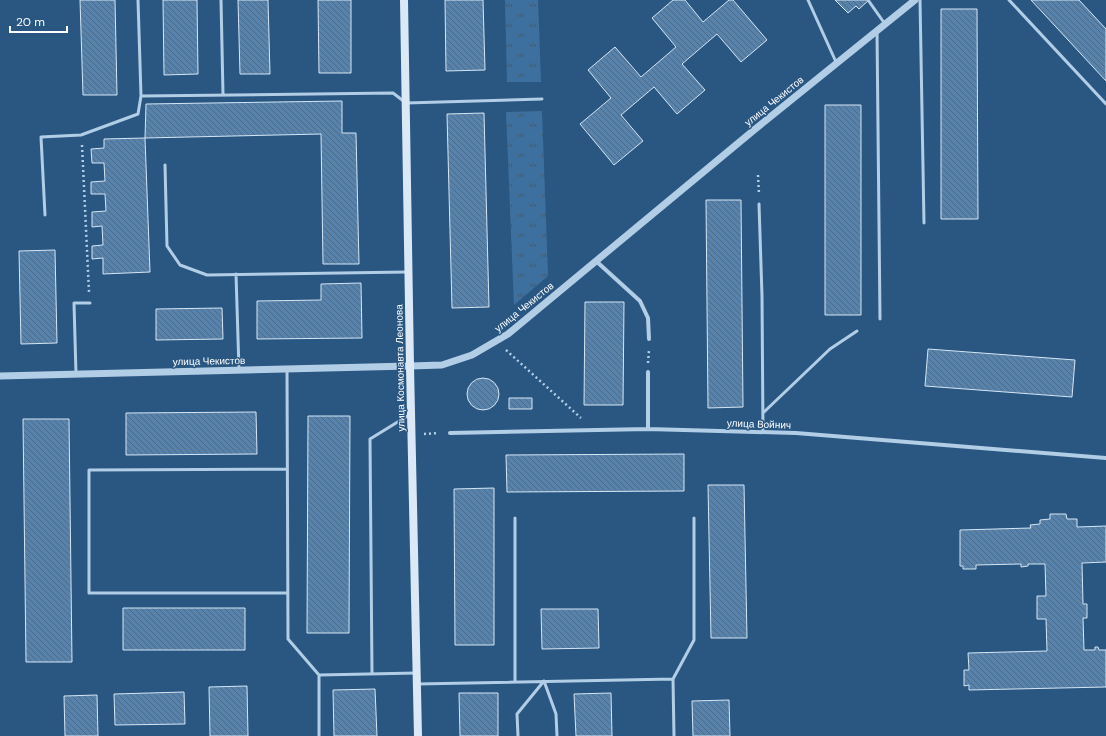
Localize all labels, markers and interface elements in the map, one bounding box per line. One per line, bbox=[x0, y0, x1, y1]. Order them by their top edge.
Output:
scale bar bbox=[10, 8, 67, 34]
text: 20 m bbox=[16, 14, 45, 30]
street label: улица Чекистов bbox=[742, 73, 806, 129]
street label: улица Чекистов bbox=[492, 279, 556, 335]
street label: улица Космонавта Леонова bbox=[392, 304, 408, 432]
street label: улица Чекистов bbox=[173, 354, 245, 368]
street label: улица Войнич bbox=[727, 416, 791, 432]

